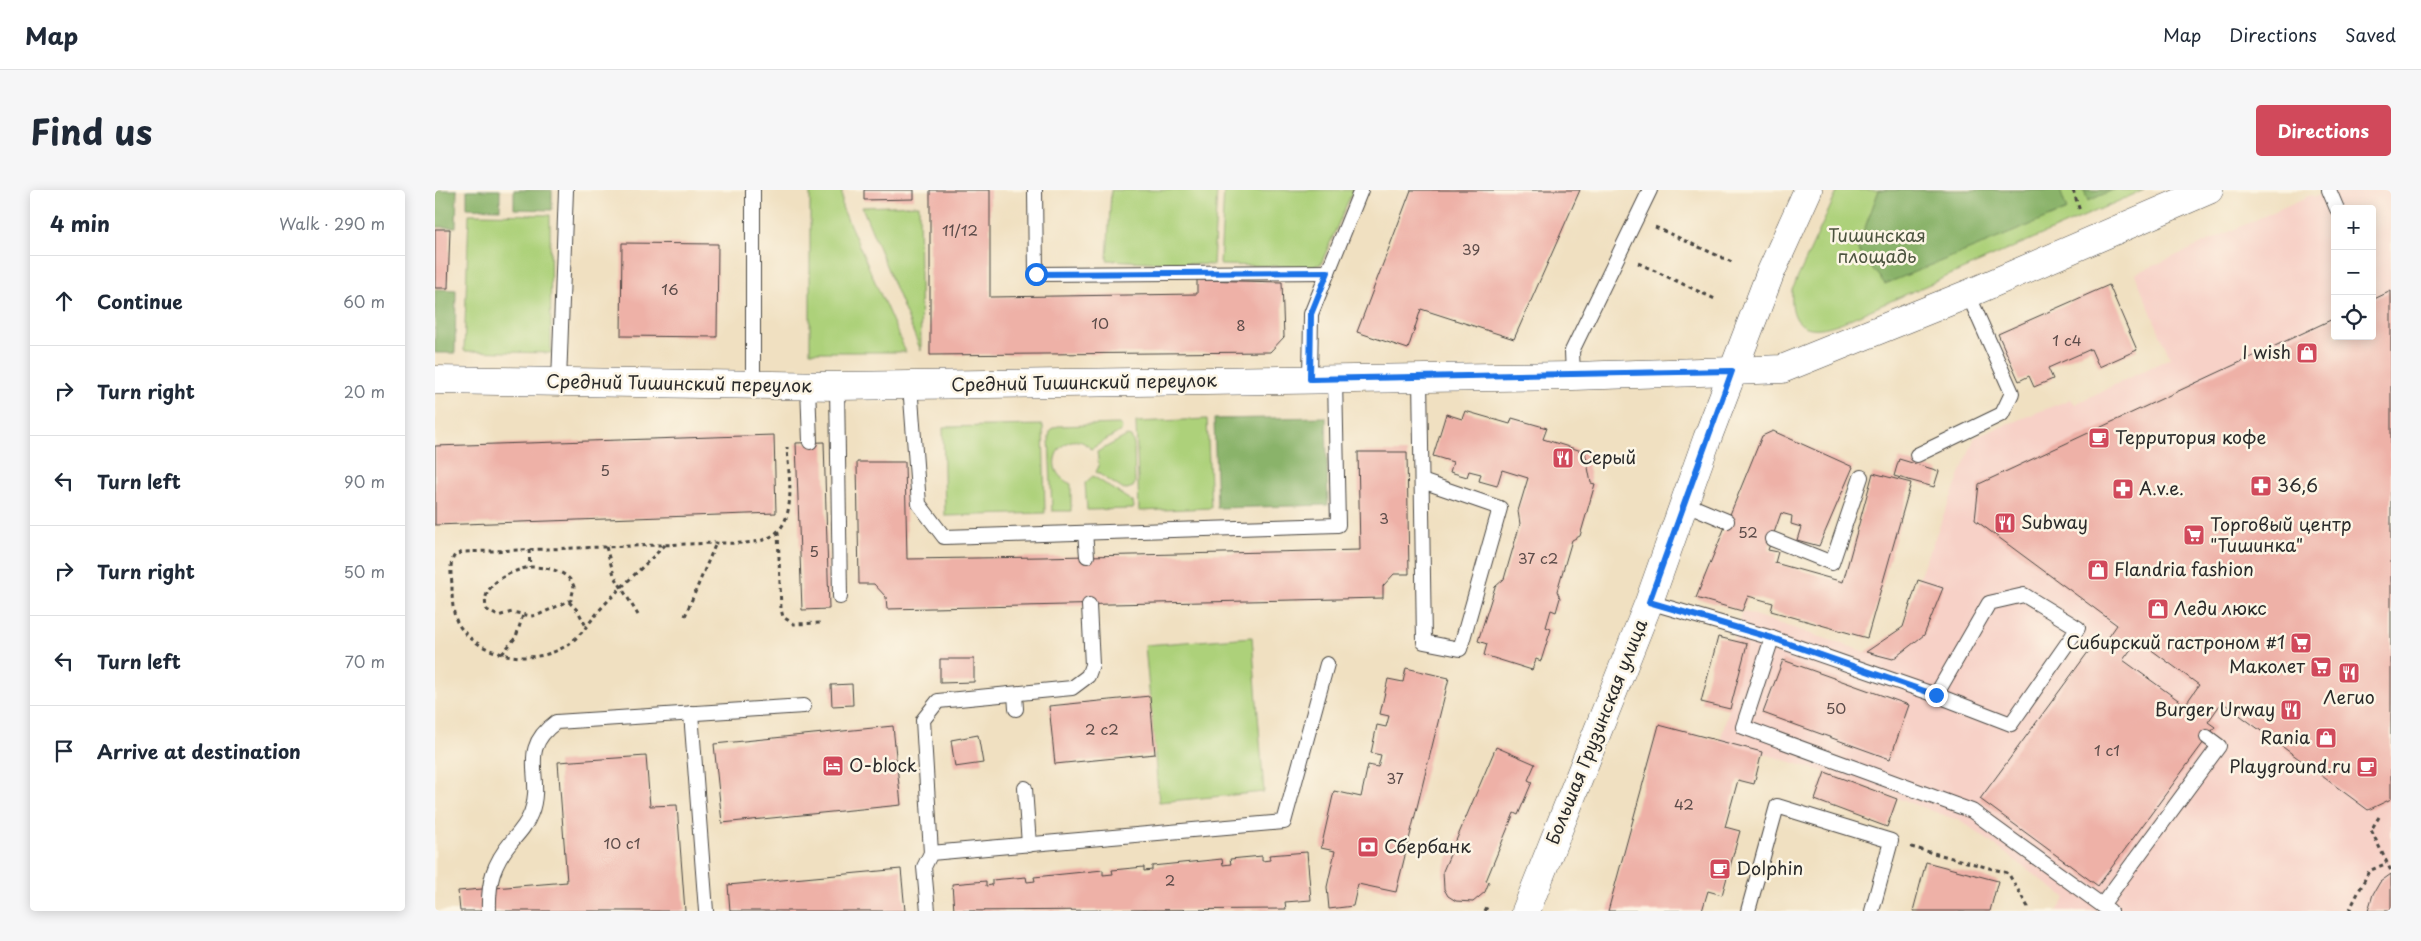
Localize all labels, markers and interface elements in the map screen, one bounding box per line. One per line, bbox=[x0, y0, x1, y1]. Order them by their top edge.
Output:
text: Map bbox=[25, 17, 78, 53]
text: Map bbox=[2163, 21, 2201, 48]
text: Directions bbox=[2229, 21, 2317, 48]
text: Saved bbox=[2345, 21, 2396, 48]
text: Find us bbox=[30, 104, 152, 157]
button: Directions bbox=[2256, 105, 2391, 156]
map controls bbox=[2331, 205, 2376, 340]
button: + bbox=[2331, 205, 2376, 250]
text: 4 min bbox=[50, 207, 110, 239]
text: Walk · 290 m bbox=[279, 211, 385, 235]
house number: 11/12 bbox=[942, 218, 978, 241]
park label: Тишинская площадь bbox=[1828, 221, 1926, 269]
house number: 39 bbox=[1462, 237, 1480, 260]
button: − bbox=[2331, 250, 2376, 295]
route start bbox=[1025, 263, 1048, 286]
house number: 16 bbox=[661, 277, 679, 300]
icon: ahead bbox=[50, 287, 78, 315]
text: Continue bbox=[97, 287, 183, 315]
text: 60 m bbox=[343, 289, 385, 313]
button: locate bbox=[2331, 295, 2376, 340]
house number: 10 bbox=[1091, 311, 1109, 334]
house number: 8 bbox=[1236, 313, 1246, 336]
house number: 1 с4 bbox=[2052, 328, 2082, 351]
place label: I wish bbox=[2242, 338, 2291, 365]
shop icon: I wish bbox=[2295, 341, 2319, 365]
street label: Средний Тишинский переулок bbox=[951, 366, 1217, 397]
street label: Средний Тишинский переулок bbox=[546, 367, 812, 398]
icon: right bbox=[50, 377, 78, 405]
text: Turn right bbox=[97, 377, 195, 405]
text: 20 m bbox=[344, 379, 385, 403]
place label: Территория кофе bbox=[2115, 423, 2267, 450]
cafe icon: Территория кофе bbox=[2087, 426, 2111, 450]
place label: Серый bbox=[1579, 443, 1636, 470]
restaurant icon: Серый bbox=[1551, 446, 1575, 470]
house number: 5 bbox=[600, 458, 610, 481]
icon: left bbox=[50, 467, 78, 495]
text: Turn left bbox=[97, 467, 181, 495]
text: 90 m bbox=[344, 469, 385, 493]
place label: 36,6 bbox=[2277, 471, 2318, 498]
place label: A.v.e. bbox=[2139, 474, 2184, 501]
pharmacy icon: 36,6 bbox=[2249, 474, 2273, 498]
pharmacy icon: A.v.e. bbox=[2111, 477, 2135, 501]
house number: 3 bbox=[1379, 506, 1389, 529]
place label: Subway bbox=[2021, 508, 2088, 535]
place label: Торговый центр "Тишинка" bbox=[2210, 510, 2351, 558]
restaurant icon: Subway bbox=[1993, 511, 2017, 535]
house number: 52 bbox=[1738, 520, 1758, 543]
supermarket icon: Торговый центр "Тишинка" bbox=[2182, 523, 2206, 547]
house number: 5 bbox=[809, 539, 819, 562]
house number: 37 с2 bbox=[1518, 546, 1558, 569]
place label: Flandria fashion bbox=[2114, 555, 2254, 582]
icon: right bbox=[50, 557, 78, 585]
text: Turn right bbox=[97, 557, 195, 585]
shop icon: Flandria fashion bbox=[2086, 558, 2110, 582]
text: 50 m bbox=[344, 559, 385, 583]
place label: Леди люкс bbox=[2174, 594, 2267, 621]
shop icon: Леди люкс bbox=[2146, 597, 2170, 621]
street label: Большая Грузинская улица bbox=[1538, 614, 1654, 848]
place label: Сибирский гастроном #1 bbox=[2066, 628, 2285, 655]
supermarket icon: Сибирский гастроном #1 bbox=[2289, 631, 2313, 655]
icon: left bbox=[50, 647, 78, 675]
text: Turn left bbox=[97, 647, 181, 675]
text: 70 m bbox=[345, 649, 385, 673]
place label: Маколет bbox=[2229, 652, 2305, 679]
supermarket icon: Маколет bbox=[2309, 655, 2333, 679]
restaurant icon: Легио bbox=[2337, 661, 2361, 685]
place label: Легио bbox=[2323, 683, 2375, 710]
route end bbox=[1925, 684, 1948, 707]
place label: Burger Urway bbox=[2155, 695, 2275, 722]
house number: 50 bbox=[1826, 696, 1846, 719]
restaurant icon: Burger Urway bbox=[2279, 698, 2303, 722]
house number: 2 с2 bbox=[1085, 717, 1119, 740]
place label: Rania bbox=[2260, 723, 2310, 750]
shop icon: Rania bbox=[2314, 726, 2338, 750]
icon: arrive bbox=[50, 737, 78, 765]
text: Arrive at destination bbox=[97, 737, 301, 765]
house number: 1 с1 bbox=[2094, 738, 2120, 761]
place label: O-block bbox=[849, 751, 917, 778]
place label: Playground.ru bbox=[2229, 752, 2351, 779]
hotel icon: O-block bbox=[821, 754, 845, 778]
cafe icon: Playground.ru bbox=[2355, 755, 2379, 779]
house number: 37 bbox=[1386, 766, 1404, 789]
house number: 42 bbox=[1674, 792, 1694, 815]
house number: 10 с1 bbox=[604, 831, 640, 854]
place label: Сбербанк bbox=[1384, 832, 1471, 859]
bank icon: Сбербанк bbox=[1356, 835, 1380, 859]
place label: Dolphin bbox=[1736, 854, 1803, 881]
cafe icon: Dolphin bbox=[1708, 857, 1732, 881]
house number: 2 bbox=[1165, 868, 1175, 891]

